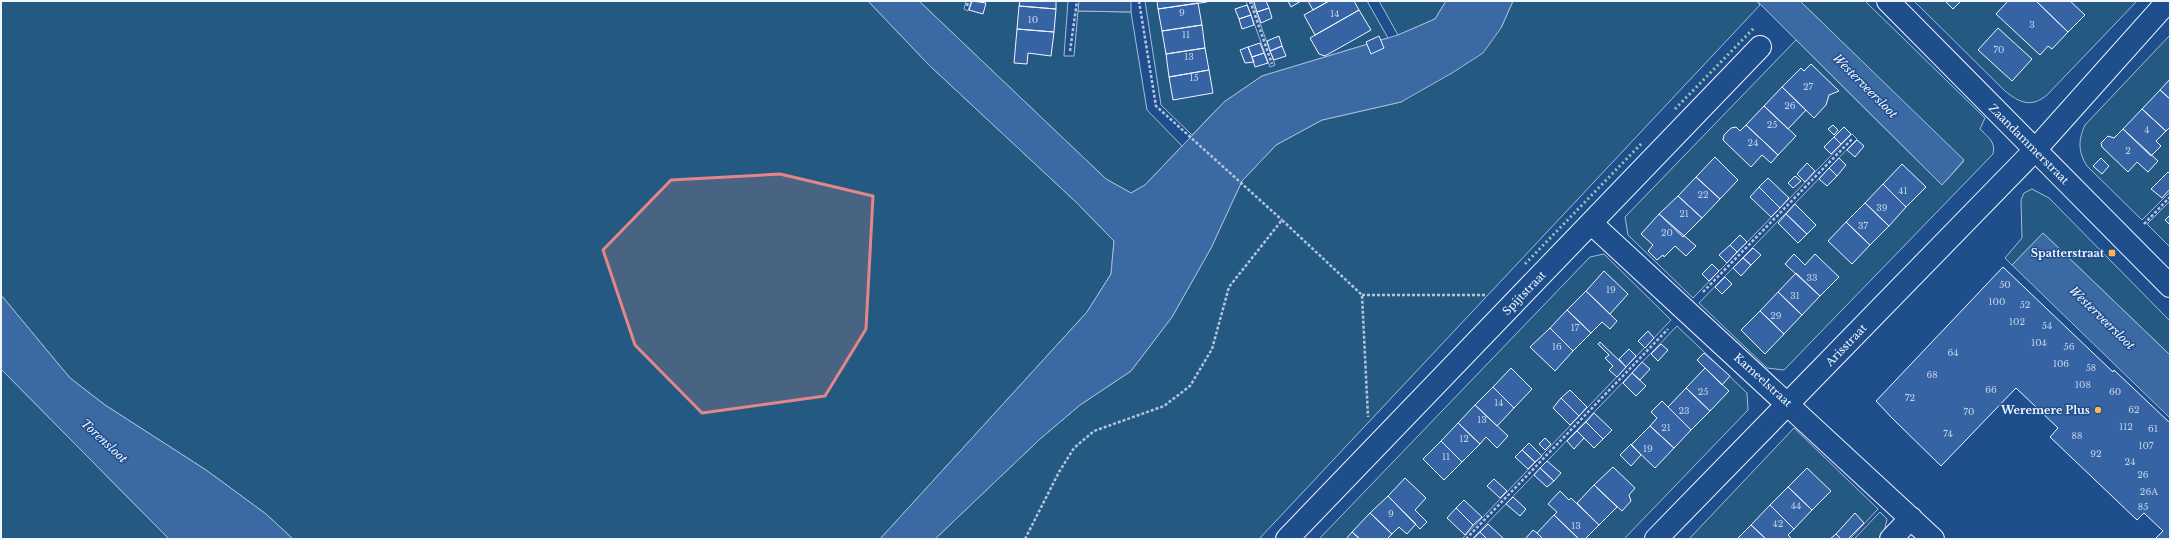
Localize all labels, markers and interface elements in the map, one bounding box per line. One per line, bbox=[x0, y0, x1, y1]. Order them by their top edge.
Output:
house number: 9 bbox=[1179, 7, 1185, 18]
house number: 14 bbox=[1330, 8, 1340, 19]
house number: 10 bbox=[1028, 14, 1038, 25]
house number: 3 bbox=[2029, 19, 2035, 30]
house number: 11 bbox=[1182, 29, 1190, 40]
house number: 70 bbox=[1994, 44, 2004, 55]
water label: Westerveersloot bbox=[1830, 50, 1901, 122]
house number: 13 bbox=[1184, 51, 1194, 62]
house number: 15 bbox=[1189, 72, 1199, 83]
house number: 27 bbox=[1803, 81, 1814, 92]
house number: 26 bbox=[1784, 100, 1796, 111]
street label: Zaandammerstraat bbox=[1986, 101, 2073, 188]
house number: 25 bbox=[1767, 119, 1777, 130]
house number: 4 bbox=[2144, 124, 2150, 135]
house number: 24 bbox=[1748, 137, 1758, 148]
house number: 2 bbox=[2125, 145, 2131, 156]
house number: 41 bbox=[1898, 185, 1908, 196]
house number: 22 bbox=[1697, 189, 1709, 200]
house number: 39 bbox=[1876, 202, 1888, 213]
house number: 21 bbox=[1679, 208, 1689, 219]
house number: 37 bbox=[1858, 220, 1869, 231]
house number: 20 bbox=[1661, 227, 1673, 238]
place label: Spatterstraat bbox=[2031, 246, 2105, 260]
marker: Spatterstraat bbox=[2107, 248, 2117, 258]
street label: Spijtstraat bbox=[1499, 267, 1549, 318]
house number: 33 bbox=[1806, 272, 1818, 283]
house number: 50 bbox=[1999, 279, 2011, 290]
water label: Westerveersloot bbox=[2066, 283, 2139, 353]
house number: 19 bbox=[1606, 284, 1616, 295]
house number: 31 bbox=[1790, 290, 1800, 301]
house number: 100 bbox=[1989, 296, 2005, 307]
house number: 52 bbox=[2020, 299, 2030, 310]
house number: 29 bbox=[1770, 310, 1782, 321]
house number: 102 bbox=[2009, 316, 2025, 327]
street label: Arisstraat bbox=[1822, 320, 1870, 370]
house number: 54 bbox=[2042, 320, 2052, 331]
house number: 17 bbox=[1571, 322, 1580, 333]
house number: 104 bbox=[2031, 337, 2047, 348]
house number: 16 bbox=[1552, 341, 1562, 352]
house number: 56 bbox=[2064, 341, 2075, 352]
house number: 64 bbox=[1947, 347, 1959, 358]
street label: Kameelstraat bbox=[1731, 350, 1796, 410]
house number: 106 bbox=[2053, 358, 2069, 369]
house number: 58 bbox=[2086, 362, 2096, 373]
house number: 68 bbox=[1926, 369, 1938, 380]
house number: 108 bbox=[2075, 379, 2091, 390]
house number: 66 bbox=[1985, 384, 1997, 395]
house number: 25 bbox=[1698, 386, 1708, 397]
house number: 60 bbox=[2109, 386, 2121, 397]
house number: 72 bbox=[1905, 392, 1915, 403]
house number: 14 bbox=[1494, 397, 1504, 408]
place label: Weremere Plus bbox=[2000, 403, 2090, 417]
house number: 62 bbox=[2128, 404, 2140, 415]
house number: 23 bbox=[1678, 405, 1690, 416]
marker: Weremere Plus bbox=[2093, 405, 2103, 415]
house number: 70 bbox=[1964, 406, 1974, 417]
house number: 13 bbox=[1477, 414, 1487, 425]
water label: Torensloot bbox=[78, 415, 131, 466]
house number: 112 bbox=[2119, 421, 2133, 432]
house number: 21 bbox=[1661, 422, 1671, 433]
house number: 61 bbox=[2148, 423, 2158, 434]
house number: 74 bbox=[1943, 428, 1953, 439]
house number: 88 bbox=[2072, 430, 2082, 441]
house number: 12 bbox=[1459, 433, 1469, 444]
house number: 107 bbox=[2139, 440, 2154, 451]
house number: 19 bbox=[1643, 443, 1653, 454]
house number: 92 bbox=[2090, 448, 2102, 459]
house number: 11 bbox=[1442, 451, 1450, 462]
house number: 24 bbox=[2125, 456, 2135, 467]
house number: 26 bbox=[2137, 469, 2149, 480]
house number: 26A bbox=[2140, 486, 2159, 497]
house number: 44 bbox=[1791, 500, 1801, 511]
house number: 85 bbox=[2138, 501, 2148, 512]
house number: 9 bbox=[1388, 508, 1394, 519]
house number: 42 bbox=[1773, 518, 1783, 529]
house number: 13 bbox=[1571, 520, 1581, 531]

